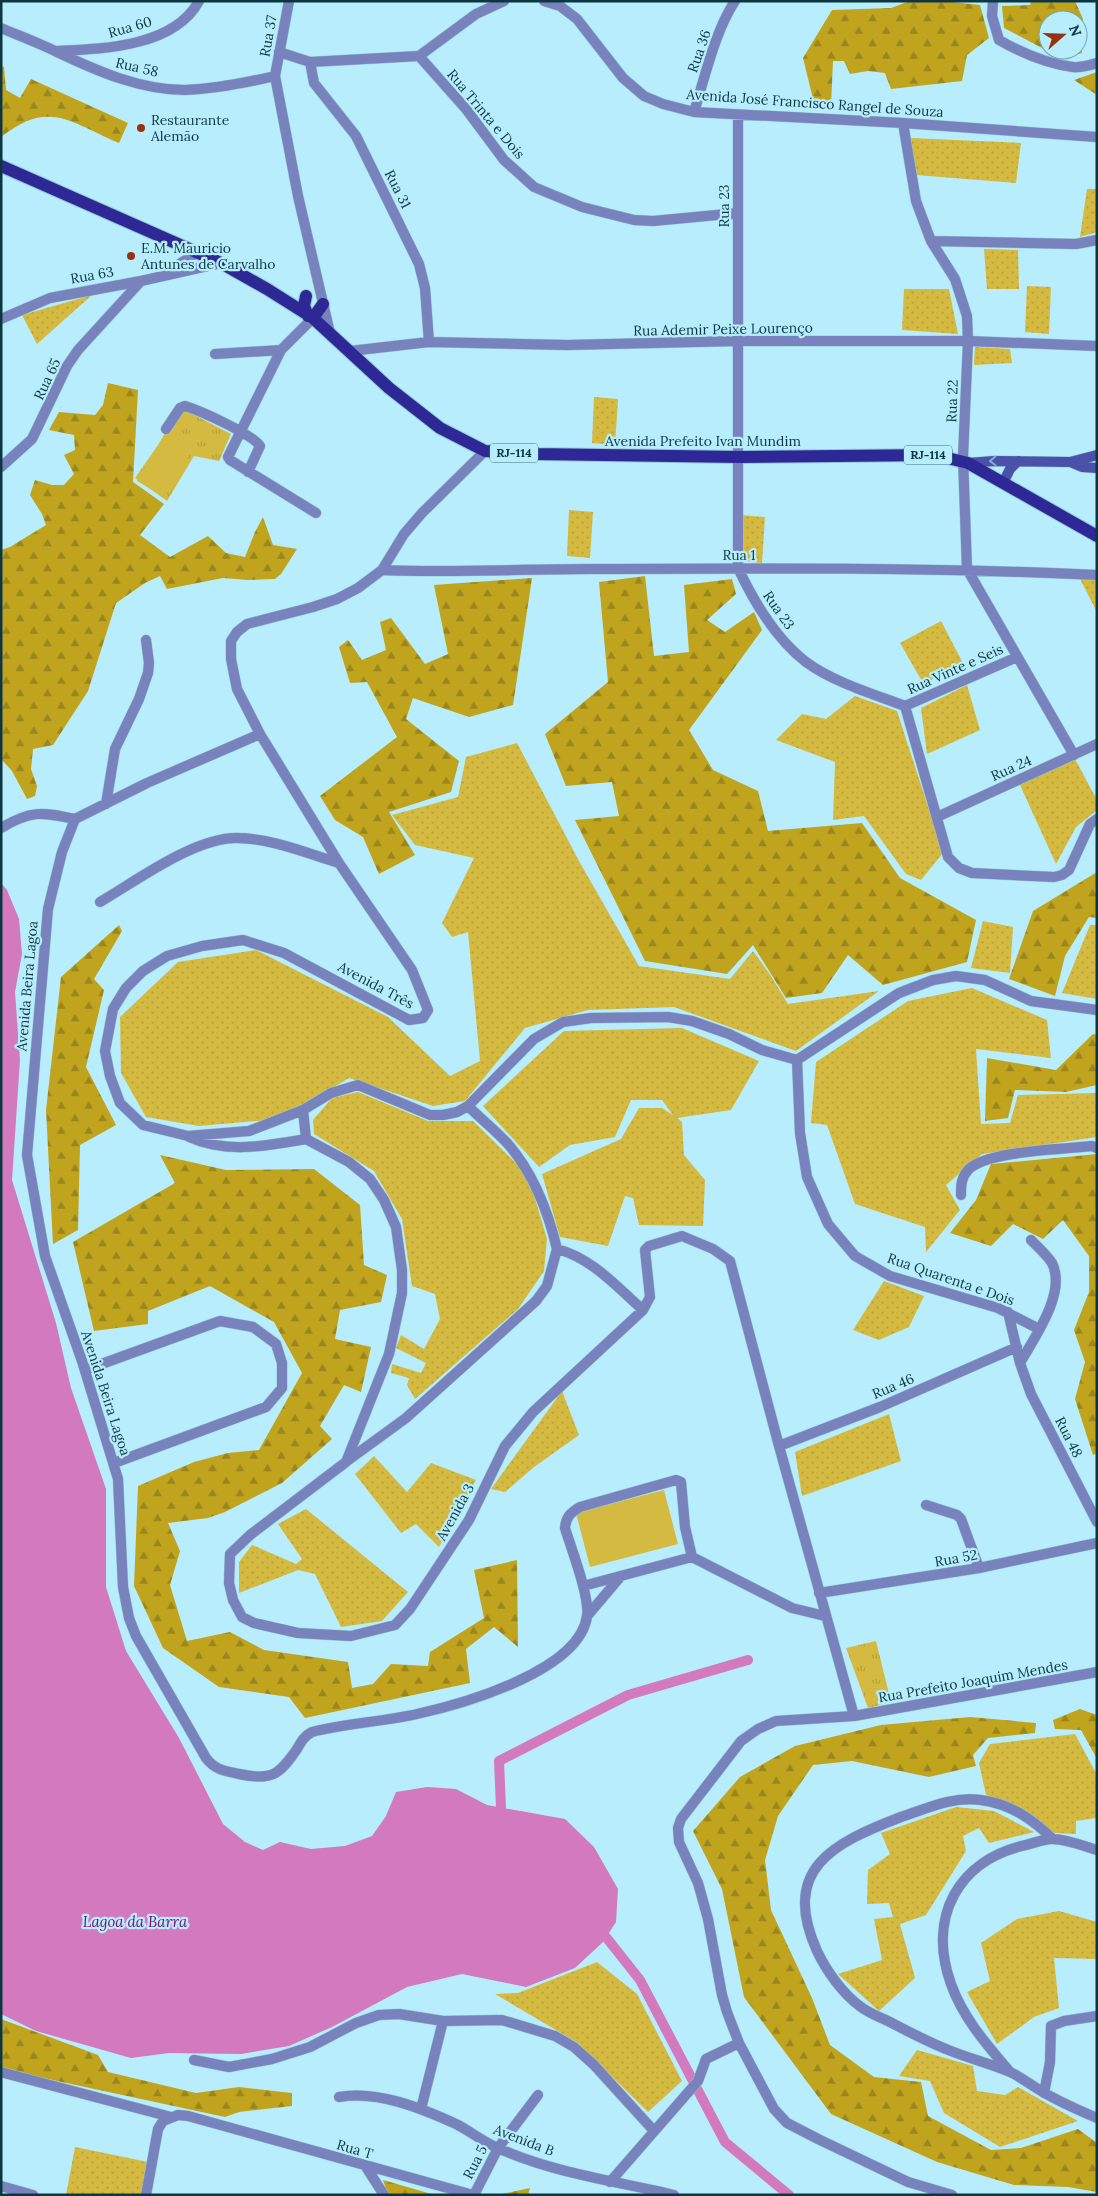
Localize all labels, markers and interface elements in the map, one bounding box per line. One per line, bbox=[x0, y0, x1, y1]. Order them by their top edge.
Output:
north arrow bbox=[1038, 10, 1088, 60]
street label: Rua 60 bbox=[106, 12, 154, 42]
street label: Rua 37 bbox=[255, 13, 281, 58]
text: N bbox=[1065, 22, 1086, 39]
street label: Rua 36 bbox=[683, 27, 715, 75]
street label: Rua 58 bbox=[114, 53, 160, 81]
street label: Rua Trinta e Dois bbox=[443, 65, 529, 163]
street label: Avenida José Francisco Rangel de Souza bbox=[685, 85, 944, 121]
place label: Restaurante Alemão bbox=[150, 111, 230, 145]
marker: Restaurante Alemão bbox=[135, 122, 147, 134]
street label: Rua 31 bbox=[381, 167, 415, 211]
street label: Rua 23 bbox=[715, 184, 733, 228]
place label: E.M. Mauricio Antunes de Carvalho bbox=[140, 239, 276, 273]
marker: E.M. Mauricio Antunes de Carvalho bbox=[125, 250, 137, 262]
street label: Rua 63 bbox=[69, 262, 115, 288]
street label: Rua Ademir Peixe Lourenço bbox=[633, 318, 813, 340]
street label: Rua 65 bbox=[30, 355, 64, 403]
street label: Rua 22 bbox=[942, 379, 962, 423]
street label: Avenida Prefeito Ivan Mundim bbox=[604, 432, 801, 450]
road number: RJ-114 bbox=[490, 443, 538, 462]
road number: RJ-114 bbox=[904, 446, 952, 464]
one-way arrow bbox=[988, 456, 996, 466]
street label: Rua 1 bbox=[722, 546, 756, 564]
street label: Rua 23 bbox=[759, 587, 799, 633]
street label: Rua Vinte e Seis bbox=[904, 640, 1006, 698]
street label: Rua 24 bbox=[988, 751, 1035, 785]
street label: Avenida Beira Lagoa bbox=[12, 920, 42, 1053]
street label: Avenida Três bbox=[334, 957, 417, 1013]
street label: Rua Quarenta e Dois bbox=[885, 1249, 1017, 1309]
street label: Avenida Beira Lagoa bbox=[77, 1327, 135, 1458]
street label: Rua 46 bbox=[869, 1369, 917, 1403]
street label: Rua 48 bbox=[1051, 1414, 1087, 1461]
street label: Avenida 3 bbox=[431, 1480, 478, 1545]
street label: Rua 52 bbox=[933, 1545, 979, 1571]
street label: Rua Prefeito Joaquim Mendes bbox=[877, 1655, 1069, 1707]
water label: Lagoa da Barra bbox=[83, 1912, 188, 1931]
street label: Avenida B bbox=[490, 2120, 557, 2160]
street label: Rua T bbox=[335, 2135, 375, 2163]
street label: Rua 5 bbox=[459, 2142, 491, 2182]

